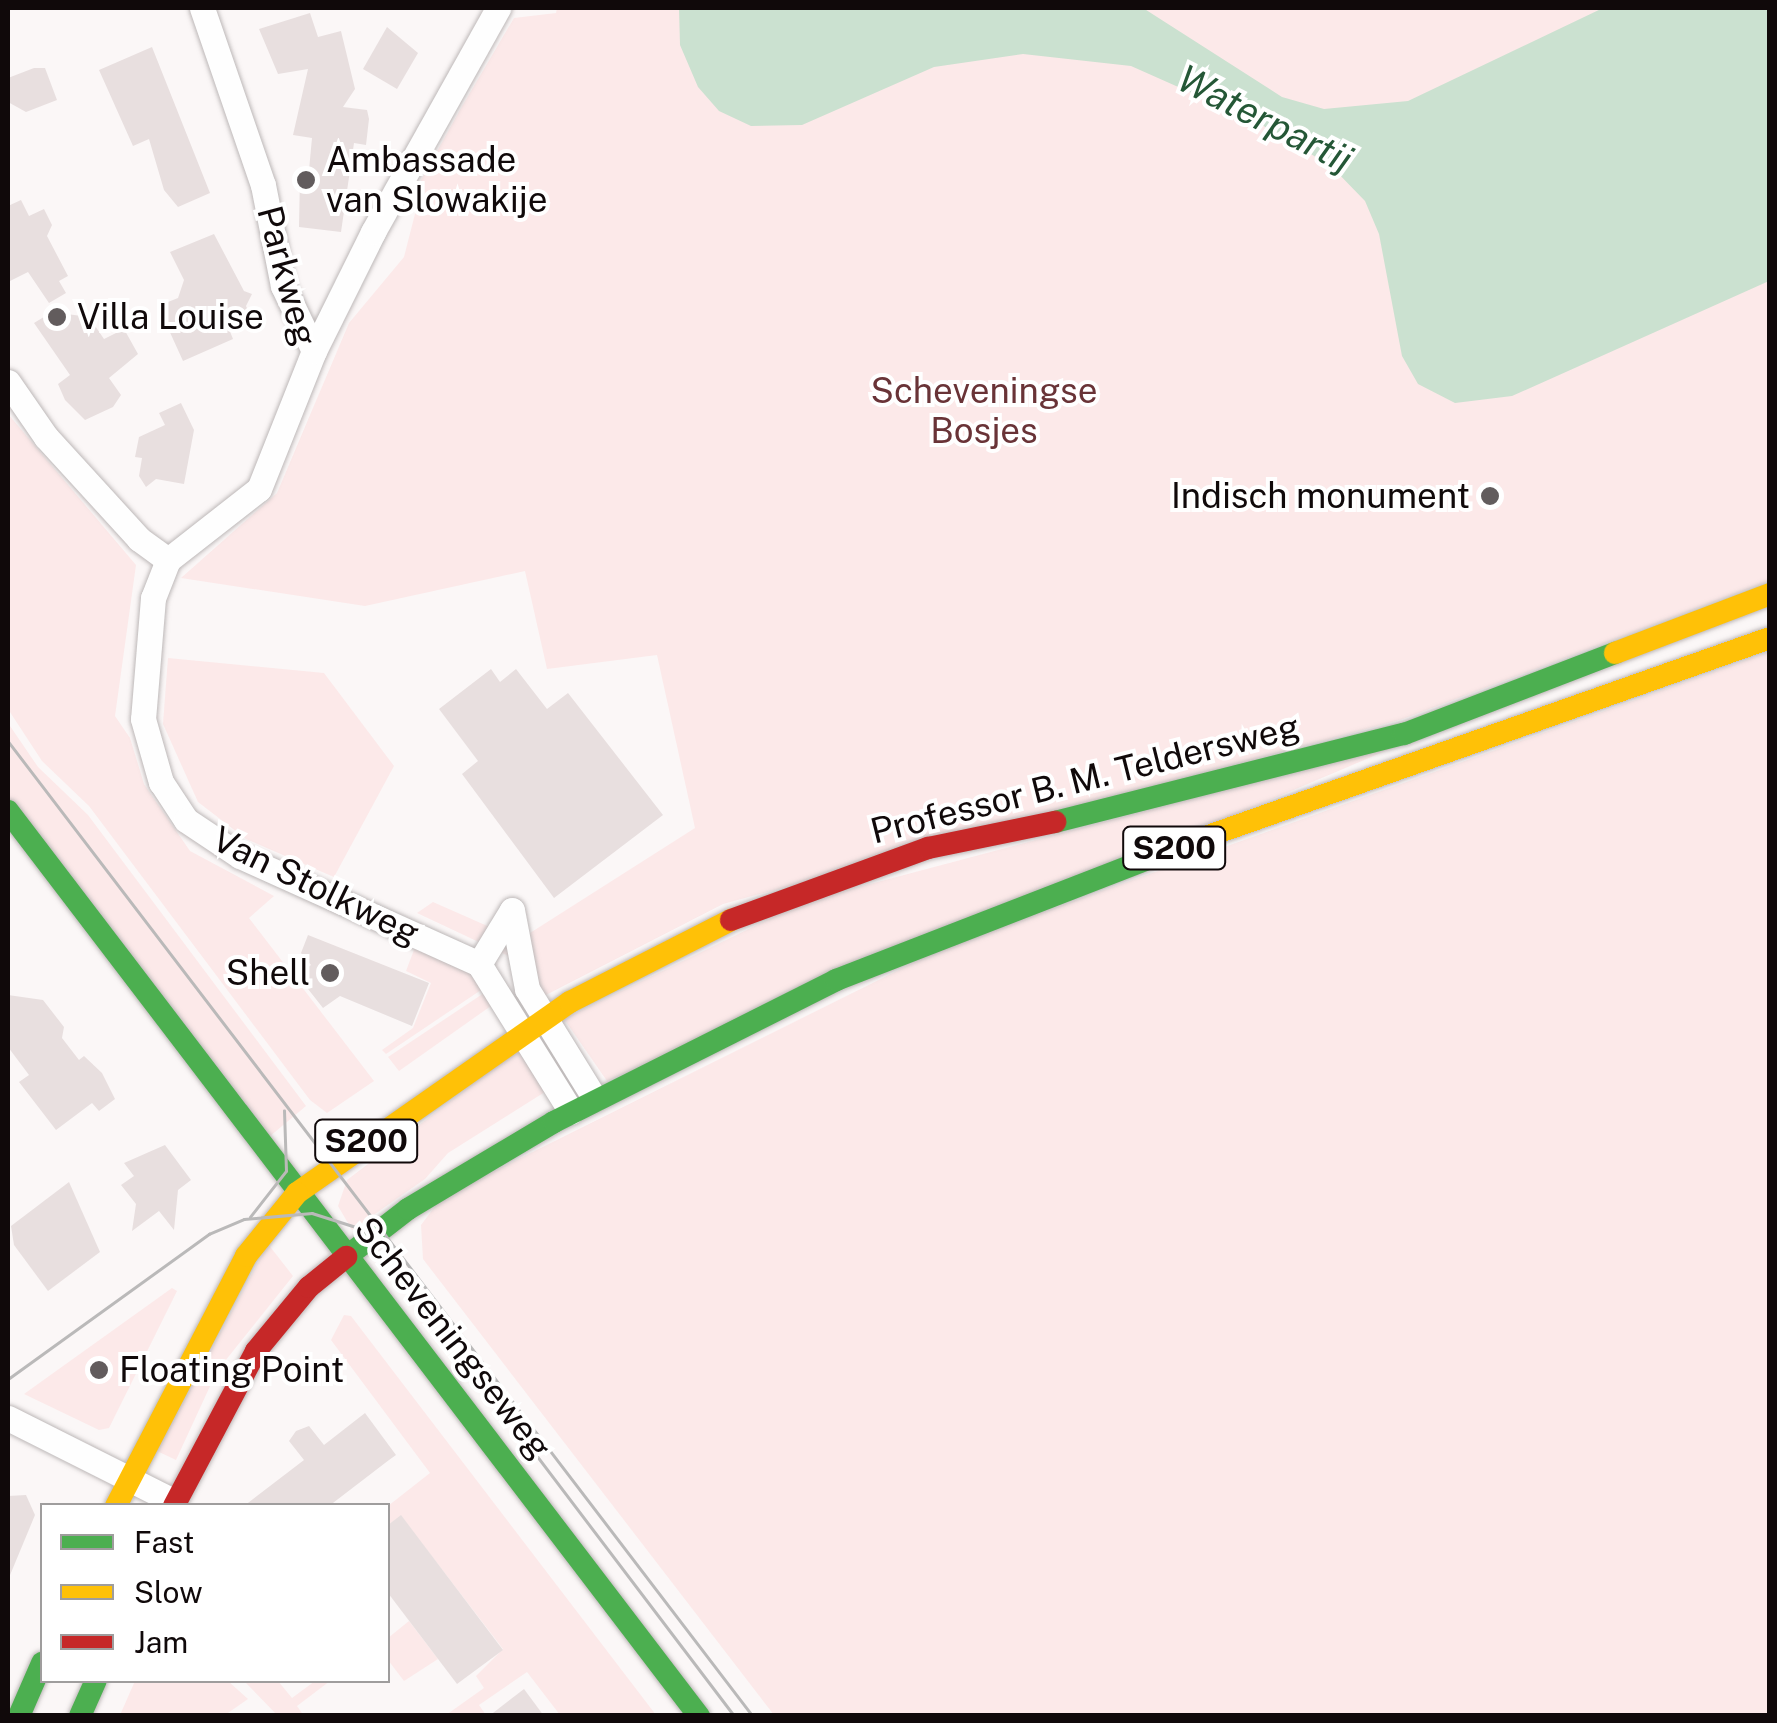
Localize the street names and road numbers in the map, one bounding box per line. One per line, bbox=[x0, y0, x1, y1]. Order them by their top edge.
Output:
street label: Parkweg bbox=[248, 201, 326, 351]
street label: Professor B. M. Teldersweg bbox=[866, 705, 1304, 853]
street label: Van Stolkweg bbox=[206, 818, 426, 954]
road number: S200 bbox=[1122, 821, 1226, 875]
road number: S200 bbox=[314, 1114, 418, 1168]
street label: Scheveningseweg bbox=[346, 1209, 560, 1467]

